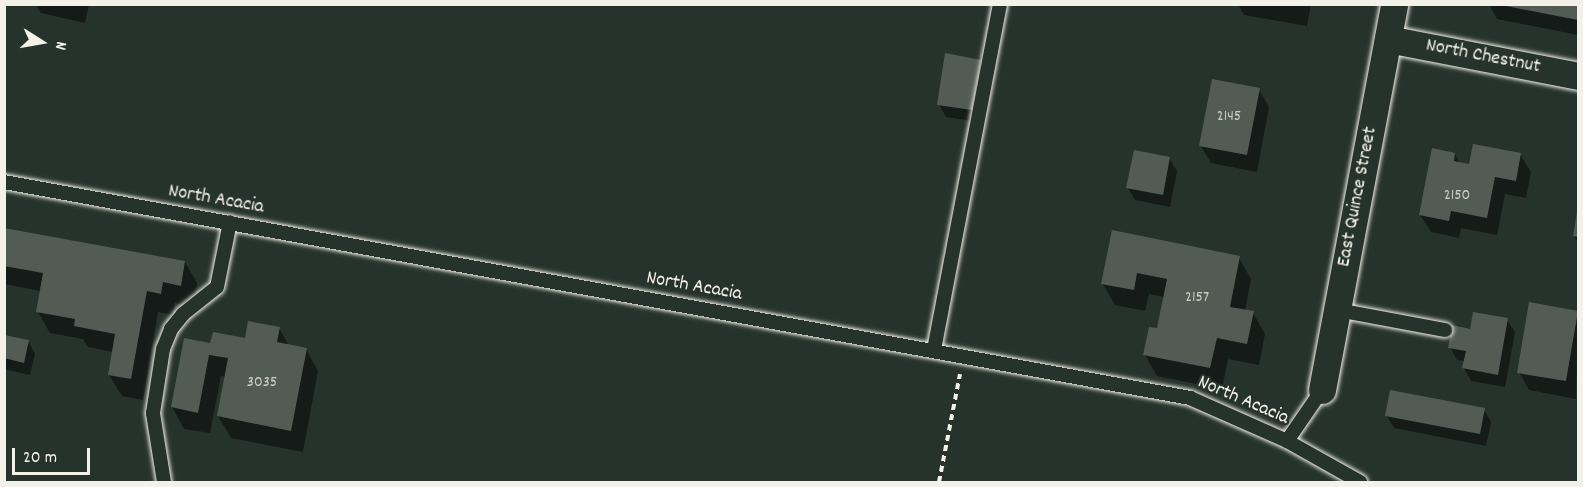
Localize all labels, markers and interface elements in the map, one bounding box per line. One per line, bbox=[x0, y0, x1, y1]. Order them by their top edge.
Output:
north arrow bbox=[12, 12, 72, 72]
street label: North Chestnut bbox=[1424, 34, 1542, 80]
text: N bbox=[48, 39, 72, 52]
house number: 2145 bbox=[1217, 107, 1241, 127]
street label: East Quince Street bbox=[1333, 125, 1383, 269]
street label: North Acacia bbox=[166, 180, 266, 220]
house number: 2150 bbox=[1444, 186, 1470, 206]
street label: North Acacia bbox=[644, 267, 744, 307]
house number: 2157 bbox=[1185, 288, 1209, 308]
street label: North Acacia bbox=[1194, 371, 1292, 431]
house number: 3035 bbox=[247, 373, 277, 393]
scale bar bbox=[15, 436, 93, 474]
text: 20 m bbox=[23, 446, 57, 471]

